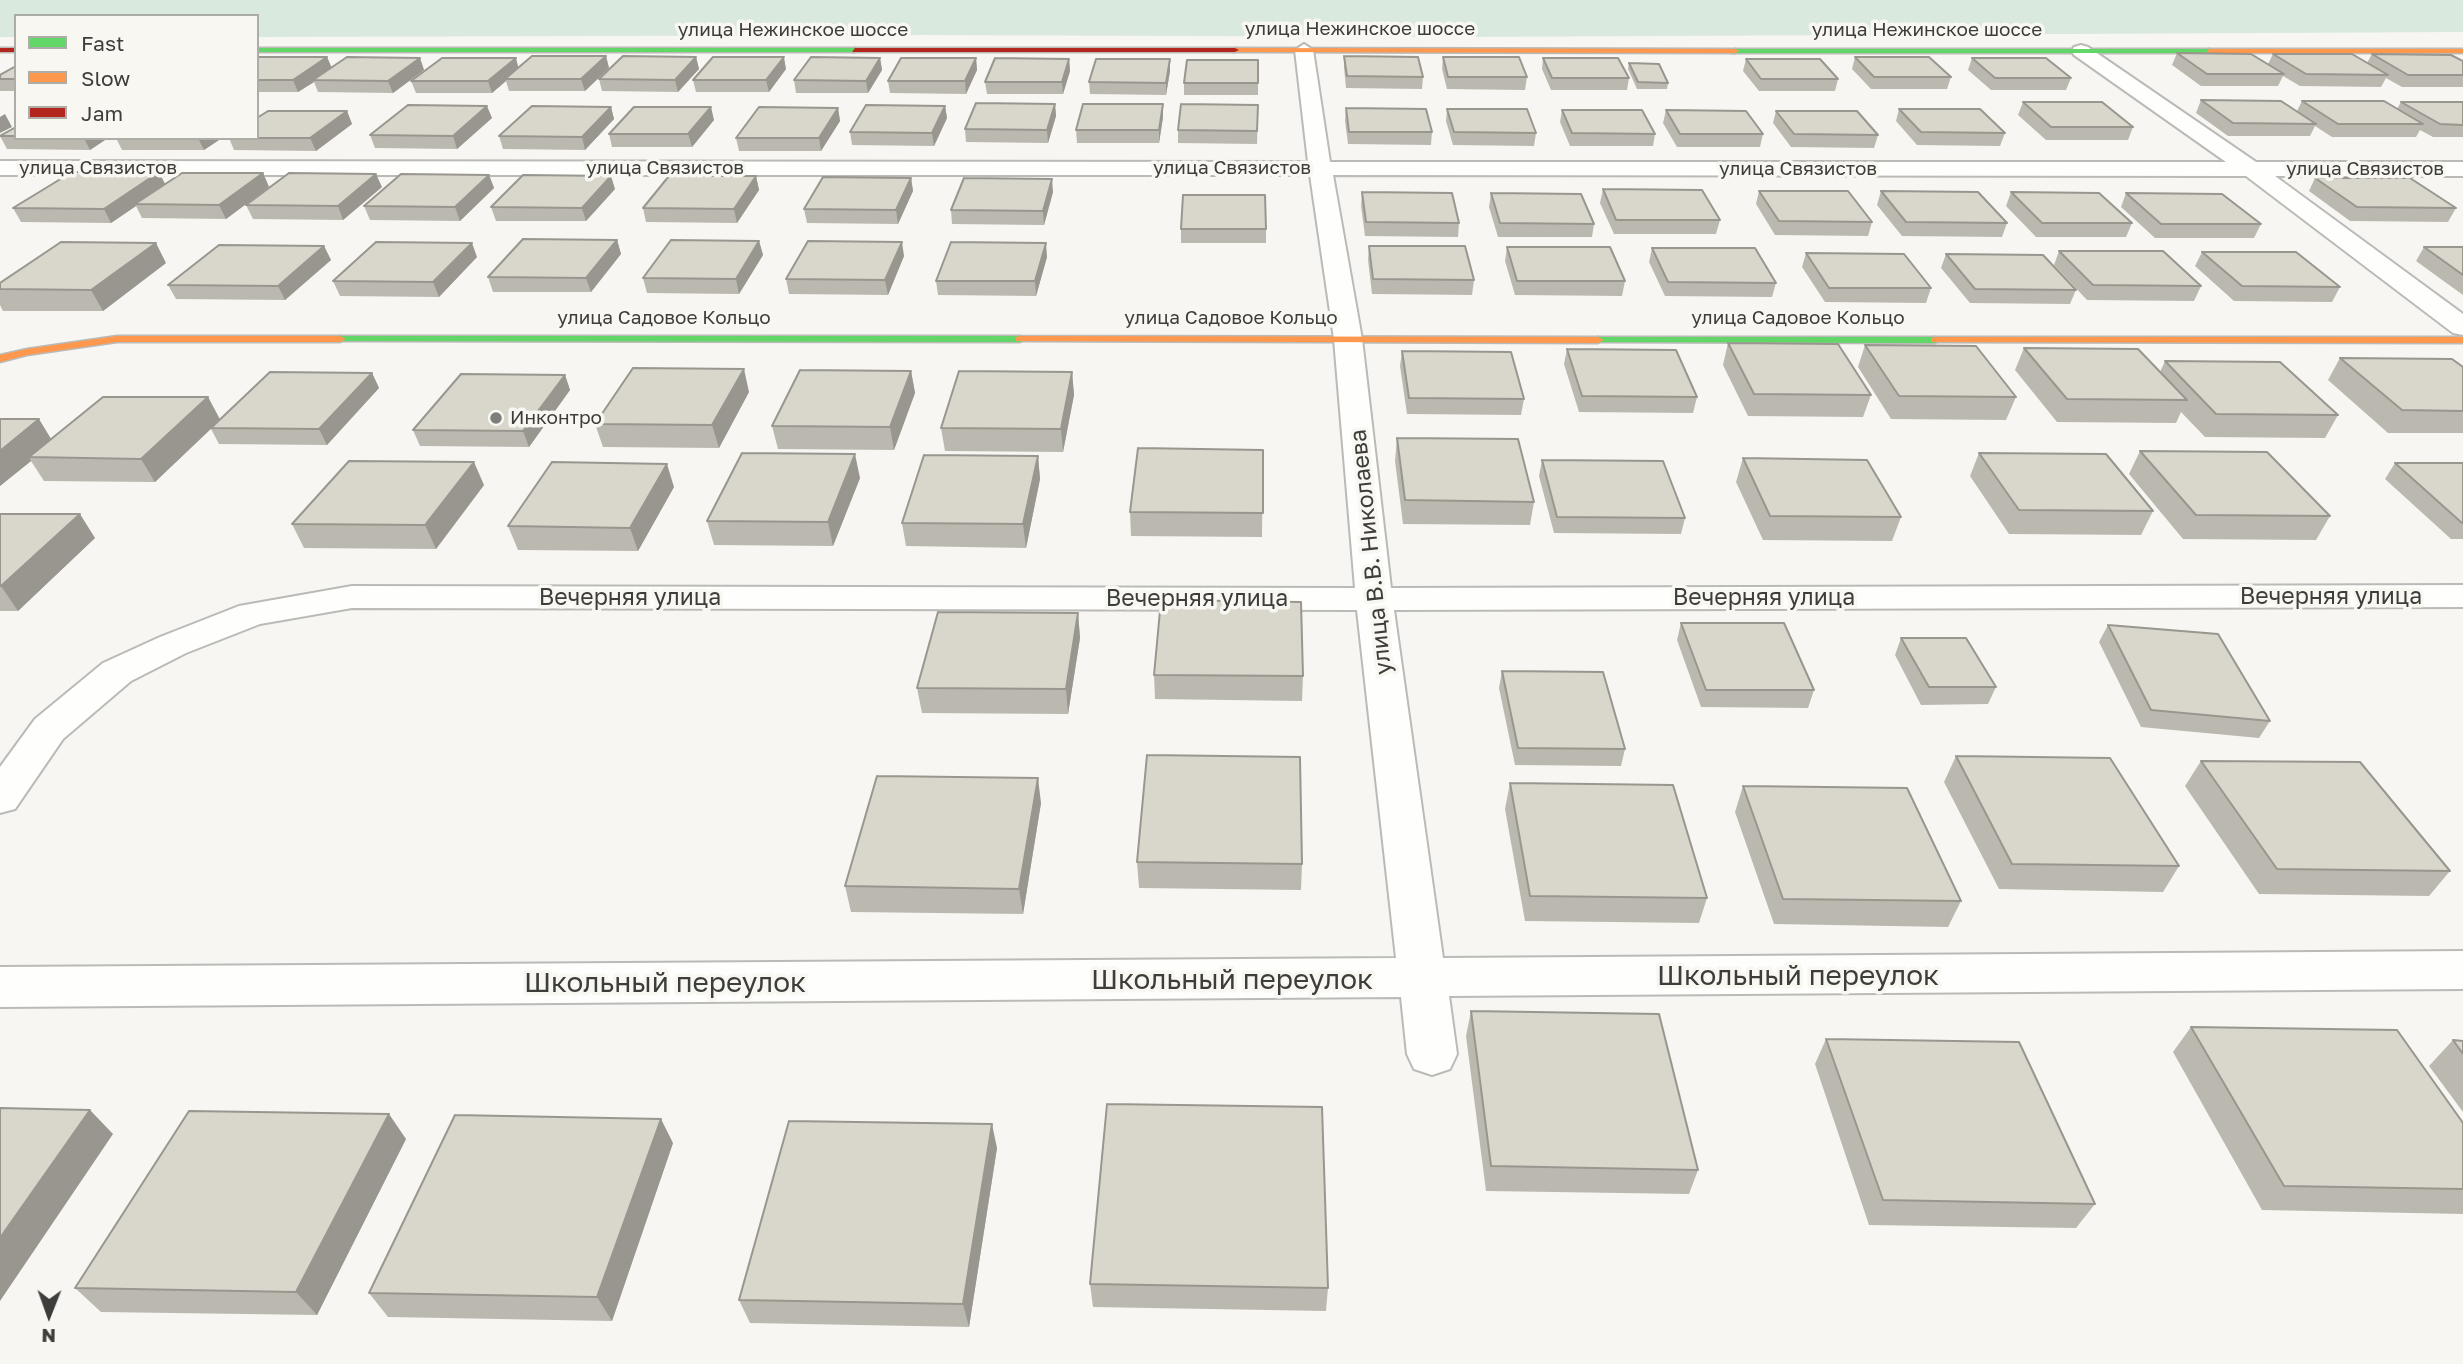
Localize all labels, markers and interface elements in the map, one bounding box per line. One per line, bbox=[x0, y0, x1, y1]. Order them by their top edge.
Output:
legend bbox=[14, 14, 259, 140]
street label: улица Нежинское шоссе bbox=[1245, 18, 1475, 40]
street label: улица Нежинское шоссе bbox=[678, 19, 908, 41]
street label: улица Нежинское шоссе bbox=[1812, 19, 2042, 41]
text: Fast bbox=[81, 30, 124, 56]
text: Slow bbox=[81, 65, 130, 91]
text: Jam bbox=[81, 100, 123, 126]
street label: улица Связистов bbox=[19, 157, 177, 179]
street label: улица Связистов bbox=[586, 157, 744, 179]
street label: улица Связистов bbox=[1153, 157, 1311, 179]
street label: улица Связистов bbox=[1719, 158, 1877, 180]
street label: улица Связистов bbox=[2286, 158, 2444, 180]
street label: улица Садовое Кольцо bbox=[557, 307, 771, 329]
street label: улица Садовое Кольцо bbox=[1124, 307, 1338, 329]
street label: улица Садовое Кольцо bbox=[1691, 307, 1905, 329]
place label: Инконтро bbox=[510, 407, 602, 429]
marker: Инконтро bbox=[488, 410, 504, 426]
street label: улица В.В. Николаева bbox=[1344, 428, 1398, 676]
street label: Вечерняя улица bbox=[2240, 583, 2422, 611]
street label: Вечерняя улица bbox=[539, 584, 721, 612]
street label: Вечерняя улица bbox=[1673, 584, 1855, 612]
street label: Вечерняя улица bbox=[1106, 585, 1288, 613]
street label: Школьный переулок bbox=[1657, 959, 1939, 993]
street label: Школьный переулок bbox=[1091, 963, 1373, 997]
street label: Школьный переулок bbox=[524, 966, 806, 1000]
north arrow bbox=[14, 1280, 84, 1350]
text: N bbox=[41, 1325, 56, 1348]

